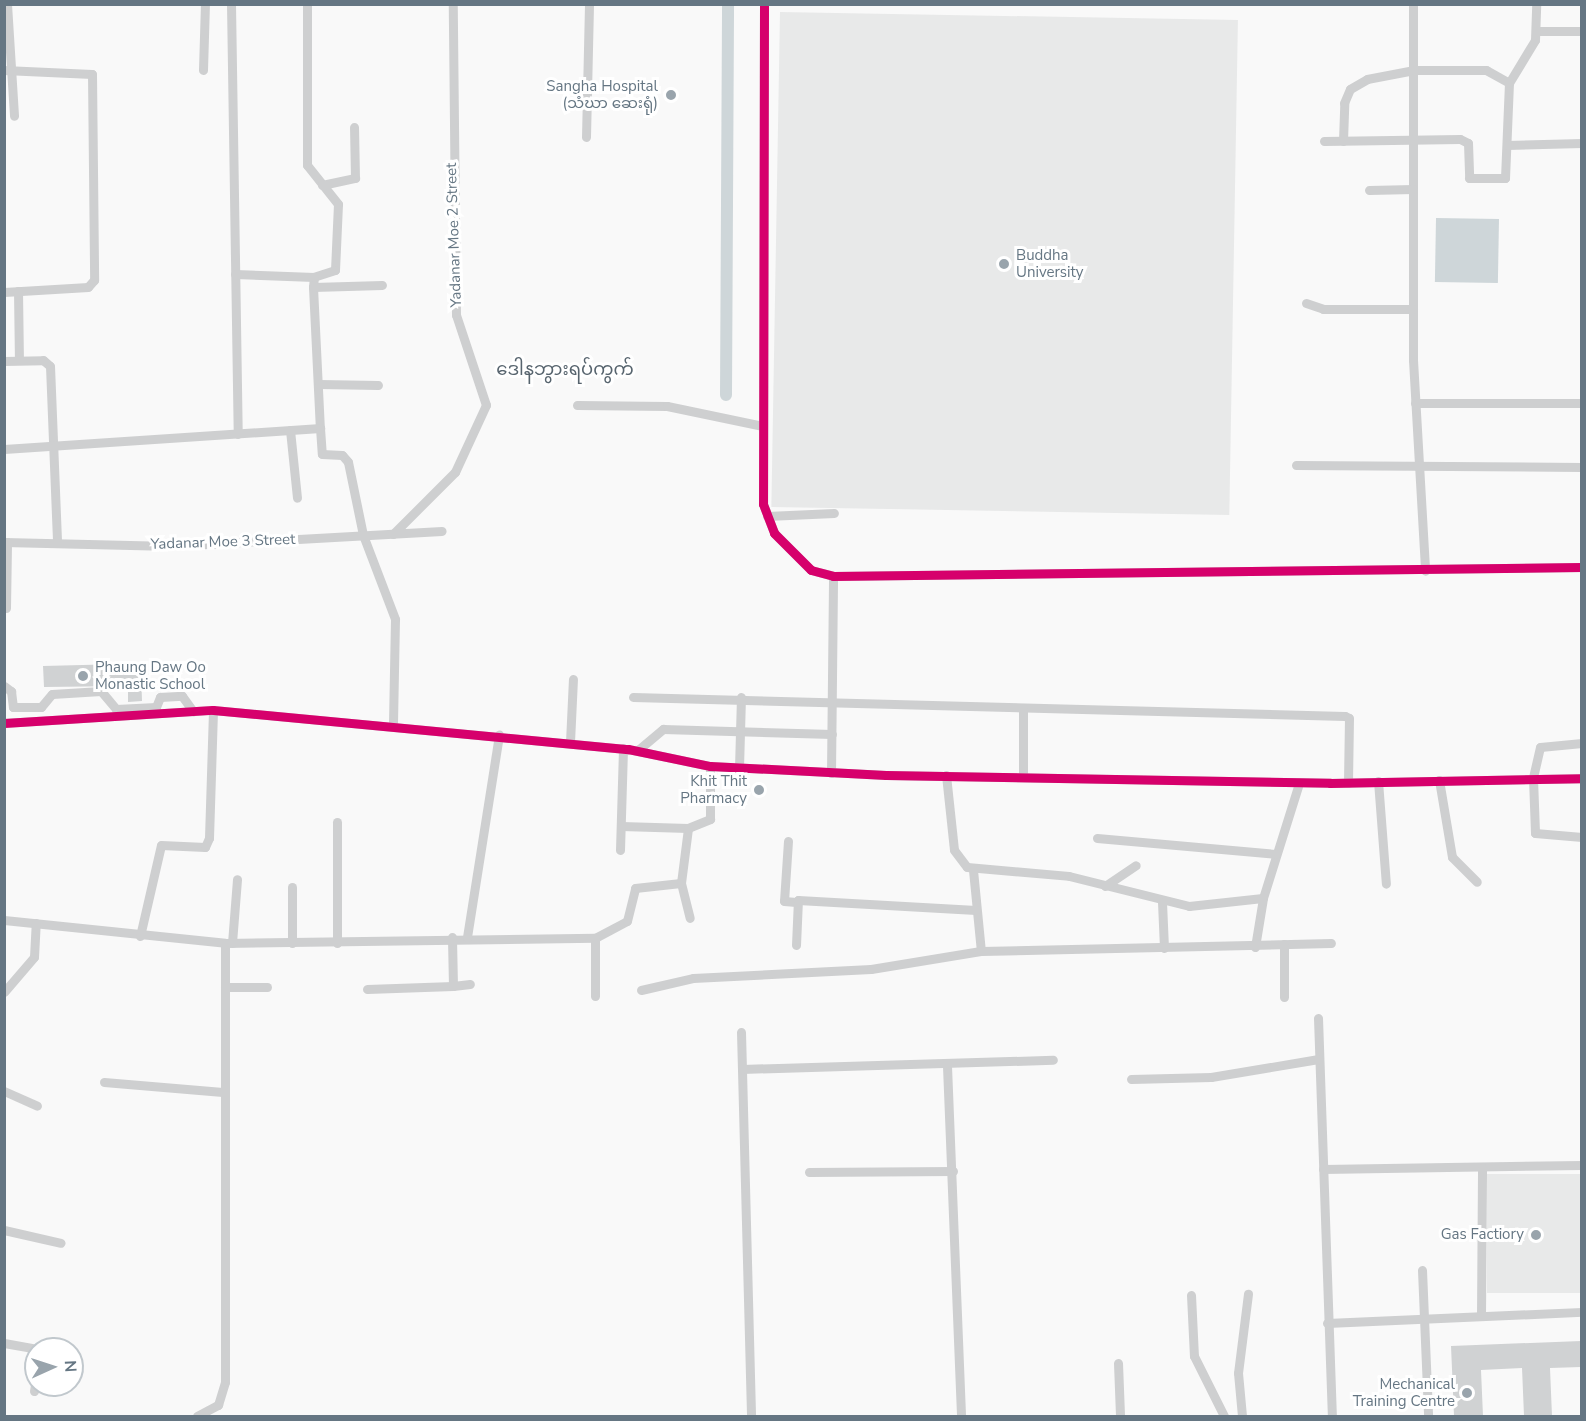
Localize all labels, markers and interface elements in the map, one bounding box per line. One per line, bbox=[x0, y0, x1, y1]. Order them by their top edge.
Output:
place label: Sangha Hospital (သံဃာ ဆေးရုံ) bbox=[546, 77, 658, 112]
marker: Sangha Hospital (သံဃာ ဆေးရုံ) bbox=[662, 86, 680, 104]
street label: Yadanar Moe 2 Street bbox=[442, 162, 466, 308]
place label: Buddha University bbox=[1016, 246, 1084, 281]
marker: Buddha University bbox=[997, 257, 1011, 271]
district label: ဒေါနဘွားရပ်ကွက် bbox=[496, 358, 634, 380]
street label: Yadanar Moe 3 Street bbox=[150, 530, 296, 554]
place label: Phaung Daw Oo Monastic School bbox=[95, 658, 206, 693]
marker: Phaung Daw Oo Monastic School bbox=[76, 669, 90, 683]
place label: Khit Thit Pharmacy bbox=[680, 772, 747, 807]
marker: Khit Thit Pharmacy bbox=[752, 783, 766, 797]
place label: Gas Factiory bbox=[1441, 1226, 1524, 1244]
marker: Gas Factiory bbox=[1529, 1228, 1543, 1242]
north arrow bbox=[24, 1337, 84, 1397]
text: N bbox=[59, 1360, 81, 1373]
place label: Mechanical Training Centre bbox=[1353, 1375, 1455, 1410]
marker: Mechanical Training Centre bbox=[1460, 1386, 1474, 1400]

